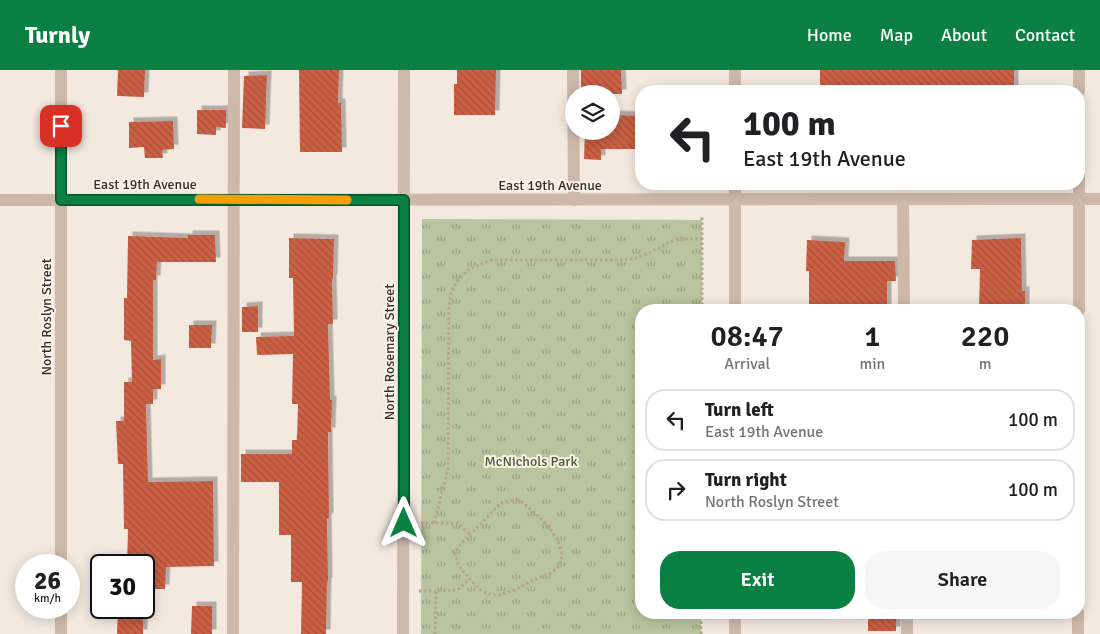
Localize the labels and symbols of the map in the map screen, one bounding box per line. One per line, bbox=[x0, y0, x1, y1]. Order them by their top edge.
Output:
pin bbox=[40, 105, 82, 147]
street label: East 19th Avenue bbox=[93, 176, 197, 193]
street label: East 19th Avenue bbox=[498, 177, 602, 194]
street label: North Roslyn Street bbox=[38, 258, 55, 376]
street label: North Rosemary Street bbox=[381, 284, 398, 420]
park label: McNichols Park bbox=[485, 453, 577, 470]
position arrow bbox=[377, 496, 429, 548]
speed limit sign: 30 bbox=[90, 554, 155, 619]

